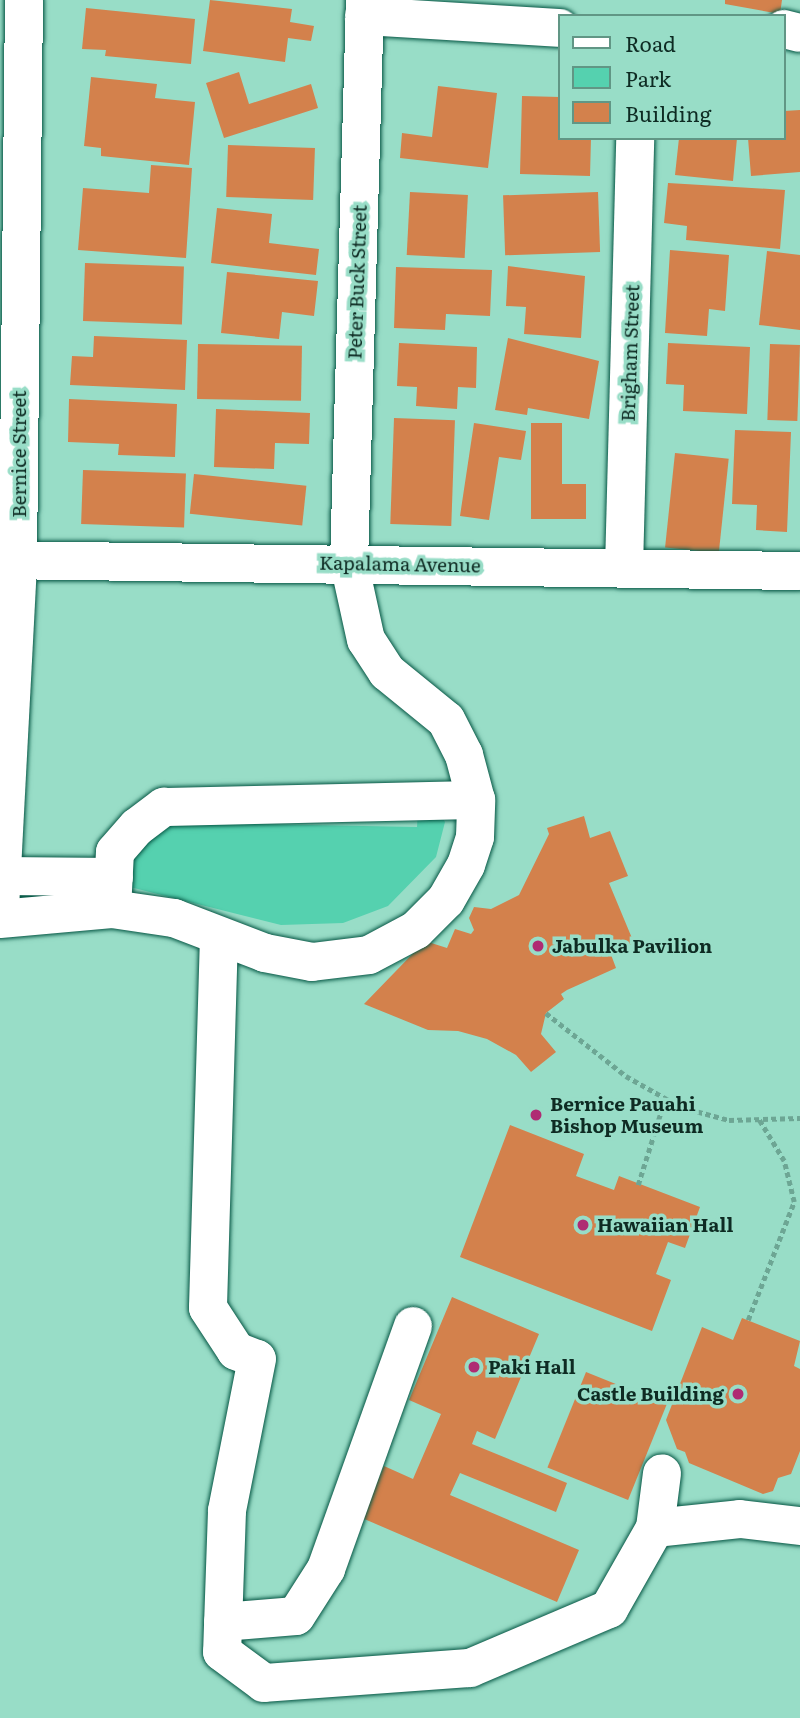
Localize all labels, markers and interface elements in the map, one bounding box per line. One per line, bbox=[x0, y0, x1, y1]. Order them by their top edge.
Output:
legend bbox=[558, 14, 786, 140]
text: Road bbox=[625, 27, 676, 58]
text: Park bbox=[625, 62, 671, 93]
text: Building bbox=[625, 97, 711, 128]
street label: Peter Buck Street bbox=[343, 204, 371, 360]
street label: Brigham Street bbox=[616, 284, 644, 422]
street label: Bernice Street bbox=[8, 390, 30, 518]
street label: Kapalama Avenue bbox=[319, 551, 481, 577]
place label: Jabulka Pavilion bbox=[552, 935, 712, 957]
marker: Jabulka Pavilion bbox=[530, 938, 546, 954]
place label: Bernice Pauahi Bishop Museum bbox=[550, 1093, 703, 1137]
marker: Bernice Pauahi Bishop Museum bbox=[528, 1107, 544, 1123]
place label: Hawaiian Hall bbox=[597, 1214, 733, 1236]
marker: Hawaiian Hall bbox=[575, 1217, 591, 1233]
place label: Paki Hall bbox=[488, 1356, 576, 1378]
marker: Paki Hall bbox=[466, 1359, 482, 1375]
place label: Castle Building bbox=[577, 1383, 724, 1405]
marker: Castle Building bbox=[730, 1386, 746, 1402]

